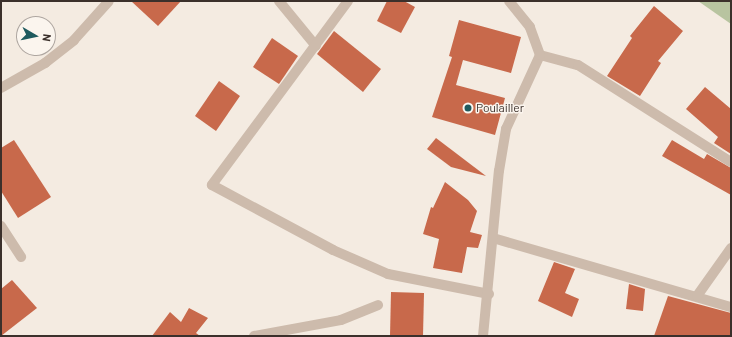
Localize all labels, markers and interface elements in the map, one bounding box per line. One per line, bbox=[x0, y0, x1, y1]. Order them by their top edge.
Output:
north arrow bbox=[16, 16, 56, 56]
text: N bbox=[40, 33, 54, 42]
place label: Poulailler bbox=[476, 101, 524, 115]
marker: Poulailler bbox=[463, 103, 473, 113]

